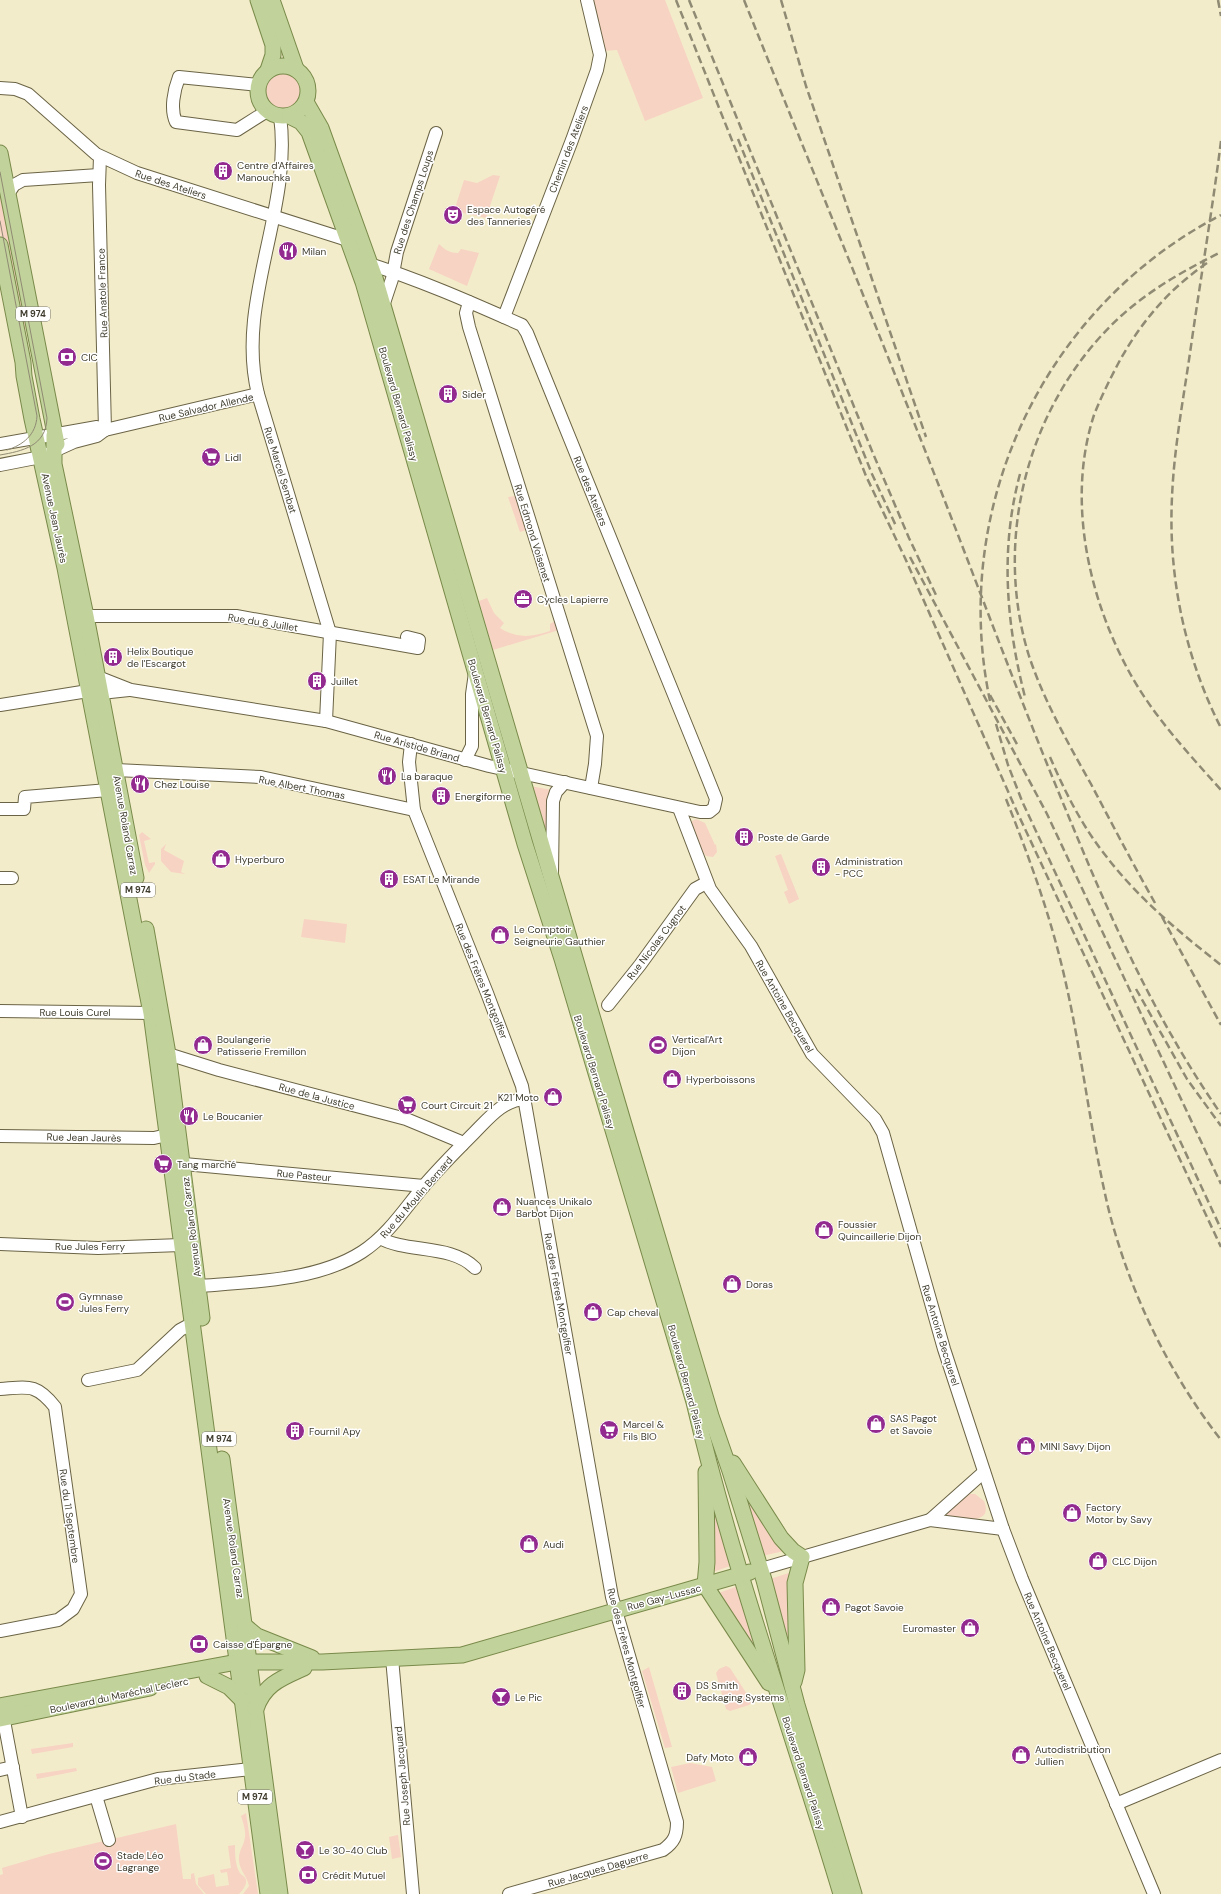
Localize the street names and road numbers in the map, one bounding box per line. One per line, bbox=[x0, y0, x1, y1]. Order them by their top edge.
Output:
street label: Chemin des Ateliers bbox=[546, 104, 591, 195]
street label: Rue des Champs Loups bbox=[390, 148, 436, 256]
street label: Rue des Ateliers bbox=[133, 167, 208, 202]
street label: Rue Anatole France bbox=[94, 248, 111, 338]
road number: M 974 bbox=[16, 307, 50, 321]
street label: Boulevard Bernard Palissy bbox=[376, 345, 421, 463]
street label: Rue Salvador Allende bbox=[157, 390, 255, 425]
street label: Rue Marcel Sembat bbox=[261, 425, 300, 515]
street label: Rue des Ateliers bbox=[571, 454, 610, 528]
street label: Avenue Jean Jaurès bbox=[39, 472, 70, 564]
street label: Rue Edmond Voisenet bbox=[511, 483, 554, 584]
street label: Rue du 6 Juillet bbox=[227, 611, 299, 634]
street label: Boulevard Bernard Palissy bbox=[465, 657, 510, 775]
street label: Rue Aristide Briand bbox=[373, 728, 461, 765]
street label: Rue Albert Thomas bbox=[258, 773, 346, 802]
street label: Avenue Roland Carraz bbox=[110, 774, 141, 876]
road number: M 974 bbox=[121, 883, 155, 897]
street label: Rue Nicolas Cugnot bbox=[624, 902, 689, 982]
street label: Rue des Frères Montgolfier bbox=[452, 921, 511, 1041]
street label: Rue Antoine Becquerel bbox=[753, 957, 816, 1055]
street label: Rue Louis Curel bbox=[39, 1006, 111, 1019]
street label: Boulevard Bernard Palissy bbox=[571, 1014, 618, 1131]
street label: Rue de la Justice bbox=[277, 1080, 357, 1113]
street label: Rue Jean Jaurès bbox=[46, 1130, 122, 1145]
street label: Rue du Moulin Bernard bbox=[377, 1154, 455, 1241]
street label: Rue Pasteur bbox=[276, 1167, 332, 1184]
street label: Avenue Roland Carraz bbox=[179, 1176, 204, 1278]
street label: Rue des Frères Montgolfier bbox=[541, 1232, 576, 1356]
street label: Rue Jules Ferry bbox=[55, 1240, 125, 1253]
street label: Rue Antoine Becquerel bbox=[919, 1283, 962, 1387]
street label: Boulevard Bernard Palissy bbox=[665, 1323, 708, 1441]
road number: M 974 bbox=[202, 1432, 236, 1446]
street label: Rue du 11 Septembre bbox=[56, 1468, 83, 1564]
street label: Avenue Roland Carraz bbox=[220, 1497, 247, 1599]
street label: Rue Gay-Lussac bbox=[626, 1581, 703, 1614]
street label: Rue des Frères Montgolfier bbox=[604, 1587, 649, 1710]
street label: Rue Antoine Becquerel bbox=[1021, 1590, 1074, 1692]
street label: Boulevard du Maréchal Leclerc bbox=[49, 1674, 190, 1717]
street label: Boulevard Bernard Palissy bbox=[779, 1715, 828, 1832]
street label: Rue Joseph Jacquard bbox=[392, 1726, 413, 1826]
street label: Rue du Stade bbox=[154, 1767, 217, 1788]
road number: M 974 bbox=[238, 1790, 272, 1804]
street label: Rue Jacques Daguerre bbox=[546, 1849, 650, 1890]

